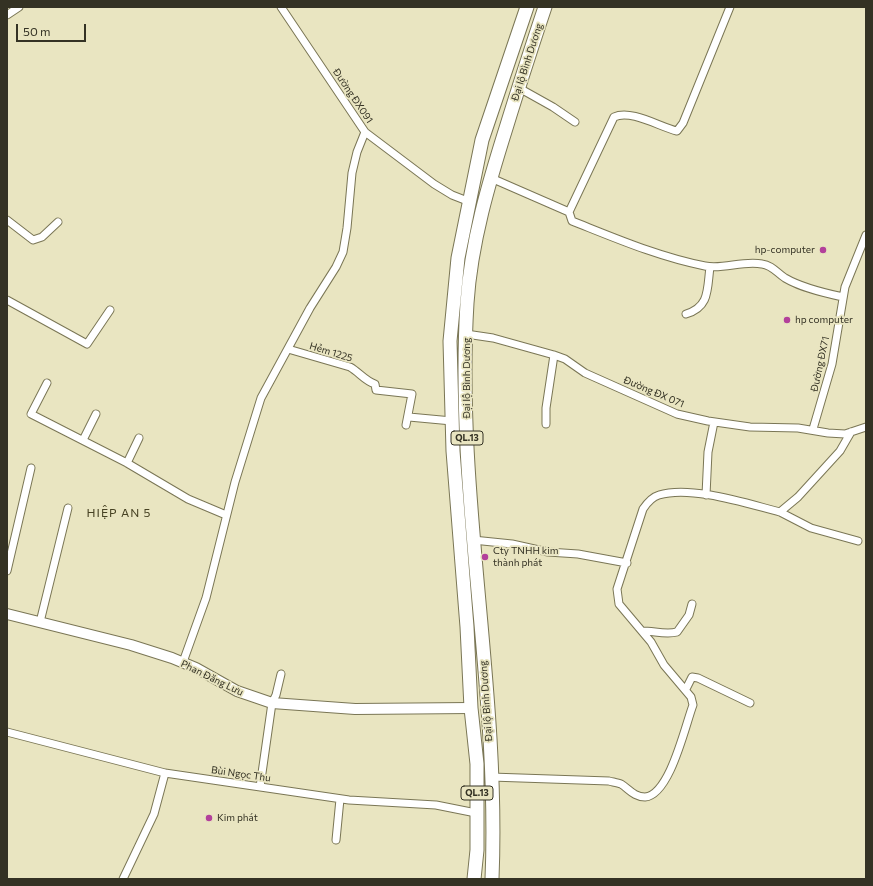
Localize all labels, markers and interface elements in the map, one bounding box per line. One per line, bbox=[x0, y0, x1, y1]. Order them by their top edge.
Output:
scale bar bbox=[18, 16, 88, 42]
street label: Đại lộ Bình Dương bbox=[509, 22, 545, 102]
text: 50 m bbox=[23, 24, 51, 38]
street label: Đường ĐX091 bbox=[330, 66, 376, 126]
place label: hp-computer bbox=[755, 244, 815, 256]
marker: hp-computer bbox=[818, 245, 828, 255]
place label: hp computer bbox=[795, 314, 853, 326]
marker: hp computer bbox=[782, 315, 792, 325]
street label: Đường ĐX71 bbox=[808, 335, 832, 393]
street label: Đại lộ Bình Dương bbox=[461, 337, 473, 419]
street label: Hẻm 1225 bbox=[308, 340, 354, 364]
street label: Đường ĐX 071 bbox=[622, 374, 686, 410]
road number: QL.13 bbox=[451, 431, 483, 445]
district label: HIỆP AN 5 bbox=[87, 506, 151, 520]
place label: Cty TNHH kim thành phát bbox=[493, 545, 559, 568]
marker: Cty TNHH kim thành phát bbox=[480, 552, 490, 562]
street label: Phan Đăng Lưu bbox=[179, 658, 245, 698]
street label: Đại lộ Bình Dương bbox=[477, 660, 495, 742]
street label: Bùi Ngọc Thu bbox=[210, 764, 272, 784]
road number: QL.13 bbox=[461, 786, 493, 800]
place label: Kim phát bbox=[217, 812, 258, 824]
marker: Kim phát bbox=[204, 813, 214, 823]

